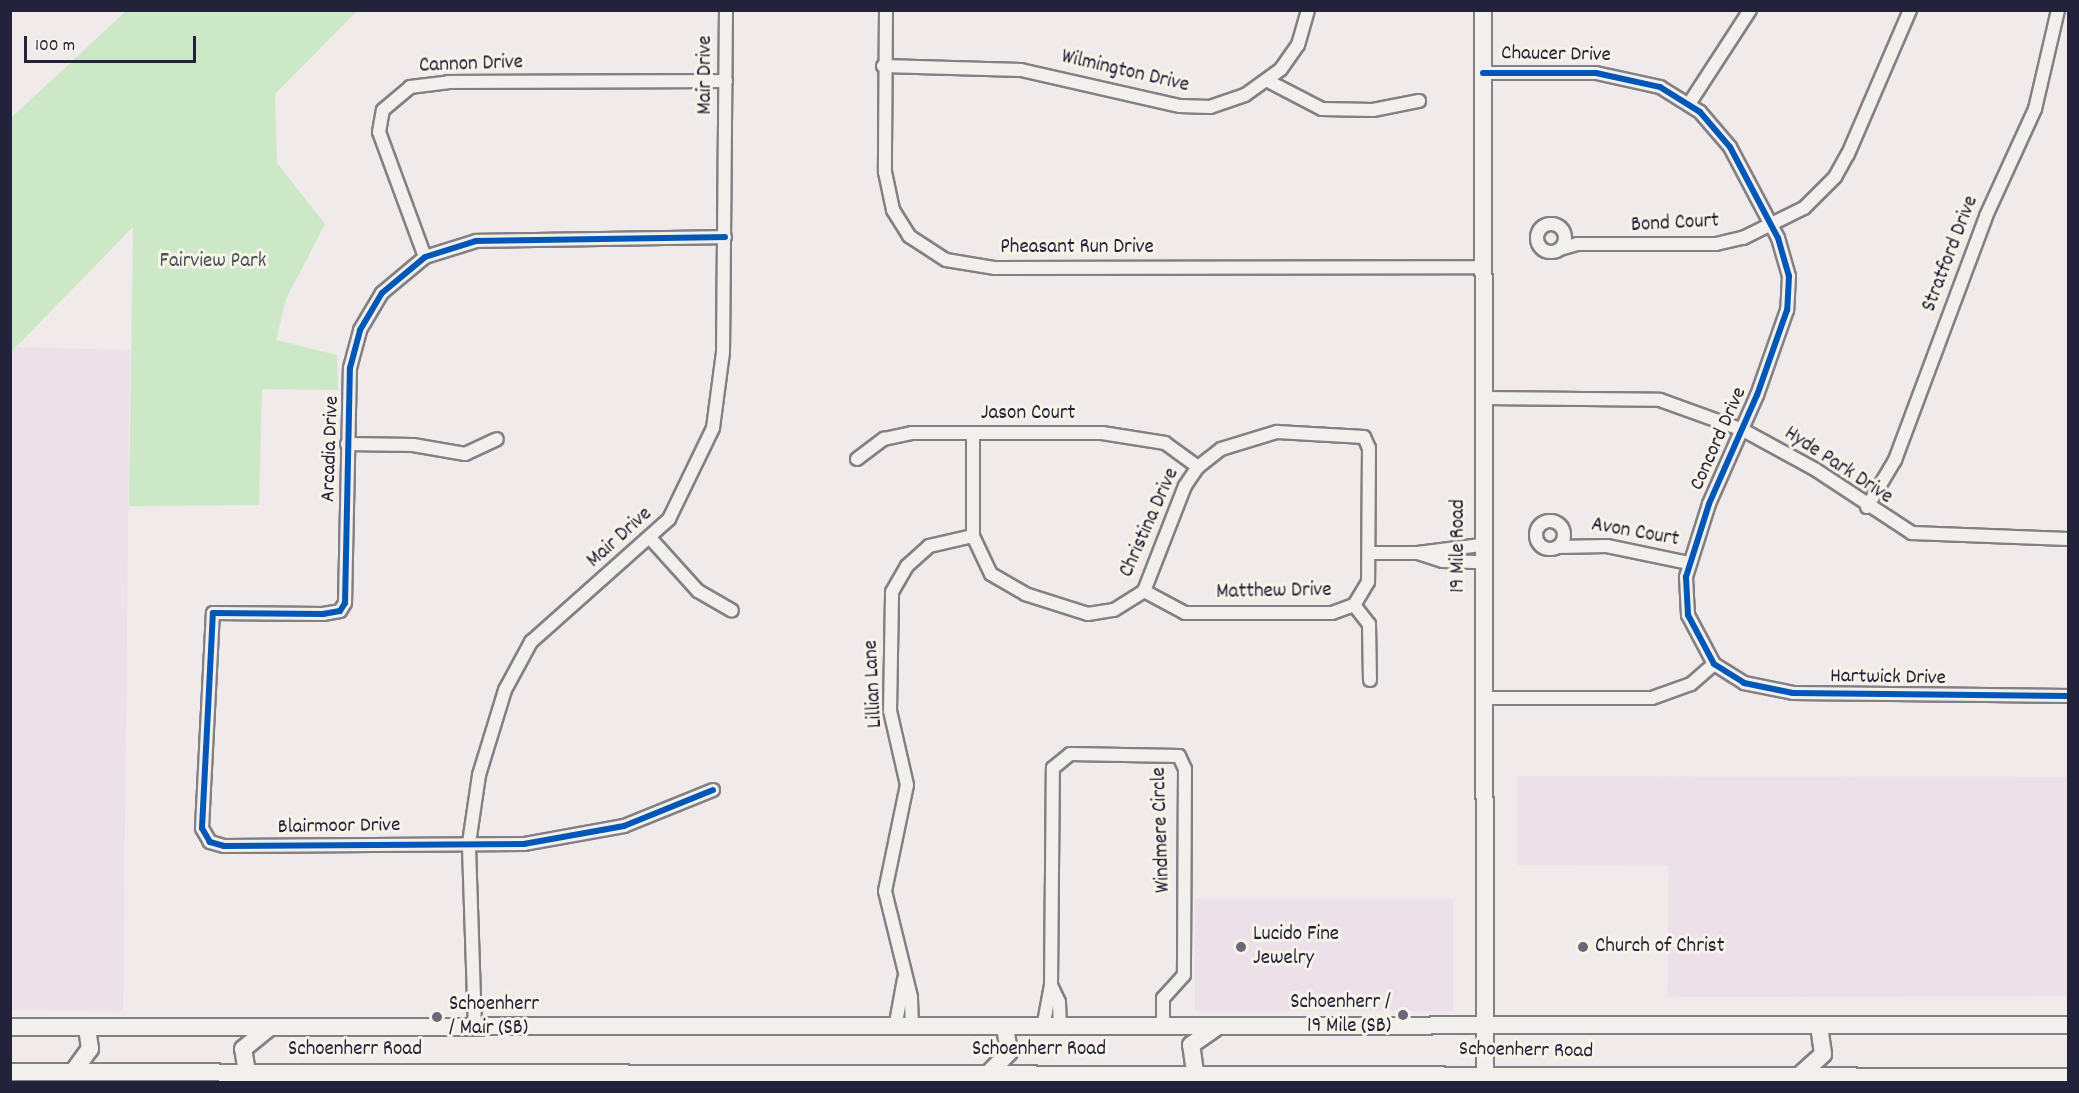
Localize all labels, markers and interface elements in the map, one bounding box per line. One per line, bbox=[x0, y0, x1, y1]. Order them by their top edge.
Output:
scale bar bbox=[27, 24, 200, 62]
text: 100 m bbox=[35, 34, 75, 59]
street label: Mair Drive bbox=[693, 35, 719, 115]
street label: Chaucer Drive bbox=[1501, 41, 1611, 69]
street label: Wilmington Drive bbox=[1059, 45, 1191, 99]
street label: Cannon Drive bbox=[419, 51, 523, 79]
street label: Stratford Drive bbox=[1917, 193, 1985, 315]
street label: Bond Court bbox=[1630, 209, 1720, 239]
street label: Pheasant Run Drive bbox=[1000, 235, 1154, 261]
park label: Fairview Park bbox=[160, 249, 266, 275]
street label: Concord Drive bbox=[1685, 384, 1753, 494]
street label: Arcadia Drive bbox=[317, 395, 345, 503]
street label: Jason Court bbox=[981, 401, 1075, 427]
street label: Hyde Park Drive bbox=[1779, 422, 1897, 510]
street label: Christina Drive bbox=[1115, 464, 1185, 582]
street label: 19 Mile Road bbox=[1446, 499, 1472, 593]
street label: Mair Drive bbox=[582, 502, 658, 574]
street label: Avon Court bbox=[1589, 513, 1681, 553]
street label: Matthew Drive bbox=[1216, 578, 1332, 606]
street label: Lillian Lane bbox=[859, 639, 889, 729]
street label: Hartwick Drive bbox=[1830, 664, 1946, 692]
street label: Windmere Circle bbox=[1147, 767, 1177, 893]
street label: Blairmoor Drive bbox=[277, 813, 401, 841]
place label: Lucido Fine Jewelry bbox=[1253, 922, 1339, 972]
place label: Church of Christ bbox=[1595, 934, 1724, 960]
marker: Lucido Fine Jewelry bbox=[1234, 940, 1248, 954]
marker: Church of Christ bbox=[1576, 940, 1590, 954]
place label: Schoenherr / 19 Mile (SB) bbox=[1290, 990, 1391, 1040]
place label: Schoenherr / Mair (SB) bbox=[449, 992, 539, 1042]
marker: Schoenherr / 19 Mile (SB) bbox=[1396, 1008, 1410, 1022]
marker: Schoenherr / Mair (SB) bbox=[430, 1010, 444, 1024]
street label: Schoenherr Road bbox=[288, 1037, 422, 1063]
street label: Schoenherr Road bbox=[972, 1037, 1106, 1063]
street label: Schoenherr Road bbox=[1459, 1037, 1593, 1065]

